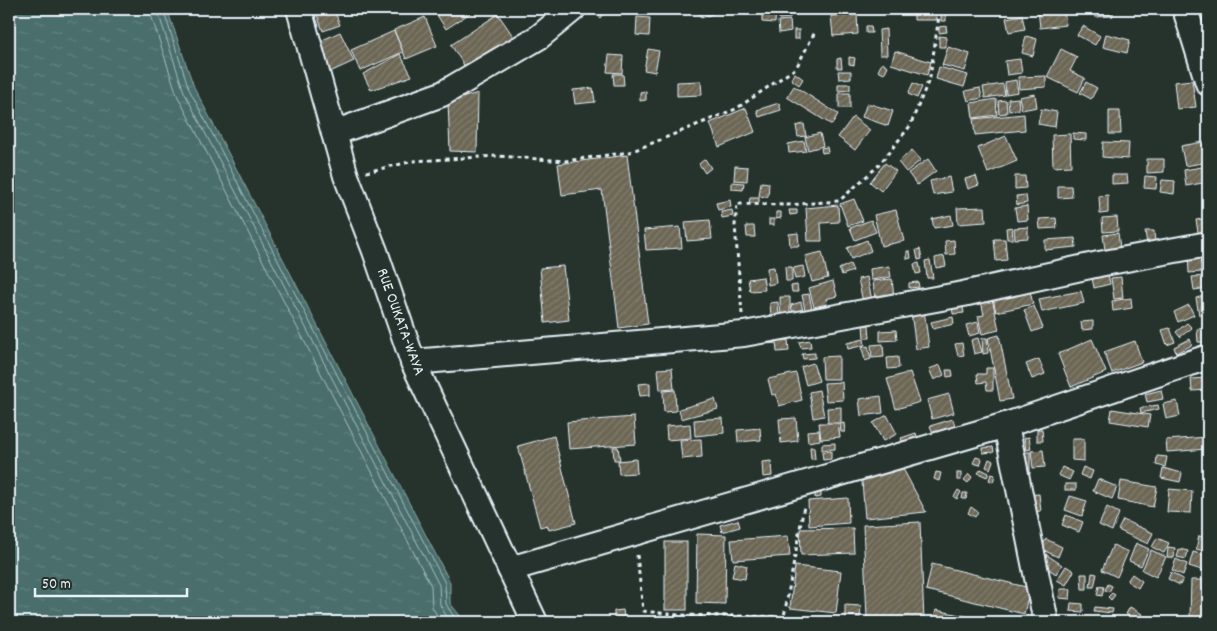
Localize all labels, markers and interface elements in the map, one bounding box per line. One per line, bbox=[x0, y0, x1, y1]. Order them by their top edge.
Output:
street label: RUE OUKATA-WAYA bbox=[370, 265, 430, 379]
scale bar bbox=[35, 566, 188, 598]
text: 50 m bbox=[42, 574, 71, 596]

